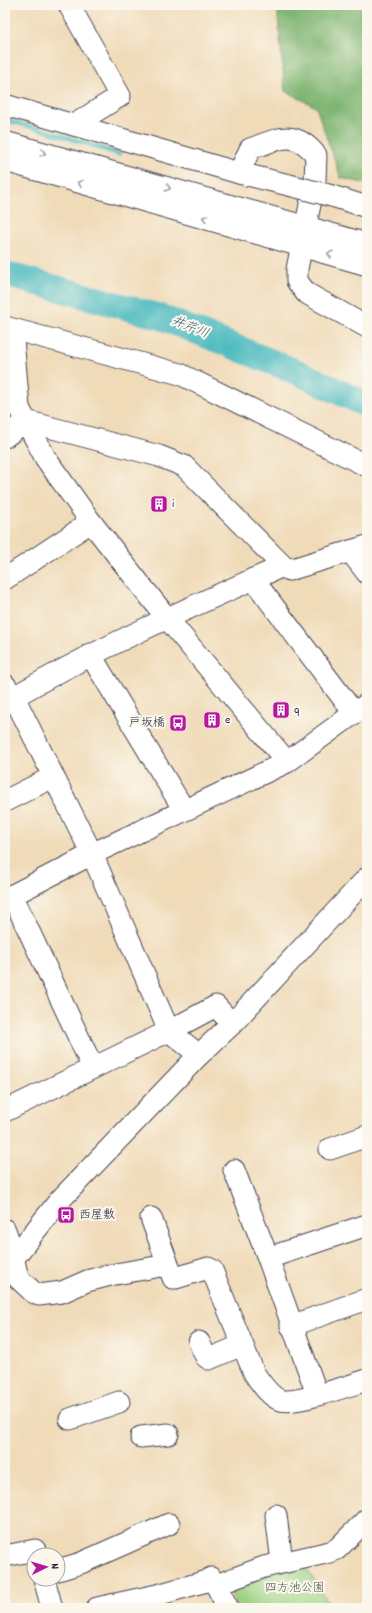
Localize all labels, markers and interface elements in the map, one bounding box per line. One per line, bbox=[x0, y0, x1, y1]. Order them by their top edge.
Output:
one-way arrow bbox=[39, 148, 46, 157]
one-way arrow bbox=[76, 179, 83, 187]
one-way arrow bbox=[165, 183, 171, 191]
one-way arrow bbox=[202, 214, 209, 223]
one-way arrow bbox=[326, 250, 333, 259]
water label: 井芹川 bbox=[168, 312, 212, 344]
building icon: i bbox=[149, 494, 169, 514]
place label: i bbox=[172, 496, 174, 513]
building icon: q bbox=[271, 700, 291, 720]
place label: q bbox=[294, 702, 299, 719]
building icon: e bbox=[202, 710, 222, 730]
place label: e bbox=[225, 712, 230, 729]
bus stop icon: 戸坂橋 bbox=[168, 713, 188, 733]
place label: 戸坂橋 bbox=[129, 715, 165, 732]
bus stop icon: 西屋敷 bbox=[56, 1205, 76, 1225]
place label: 西屋敷 bbox=[79, 1207, 115, 1224]
north arrow bbox=[26, 1547, 66, 1587]
text: N bbox=[46, 1563, 62, 1570]
park label: 四方池公園 bbox=[265, 1580, 325, 1597]

